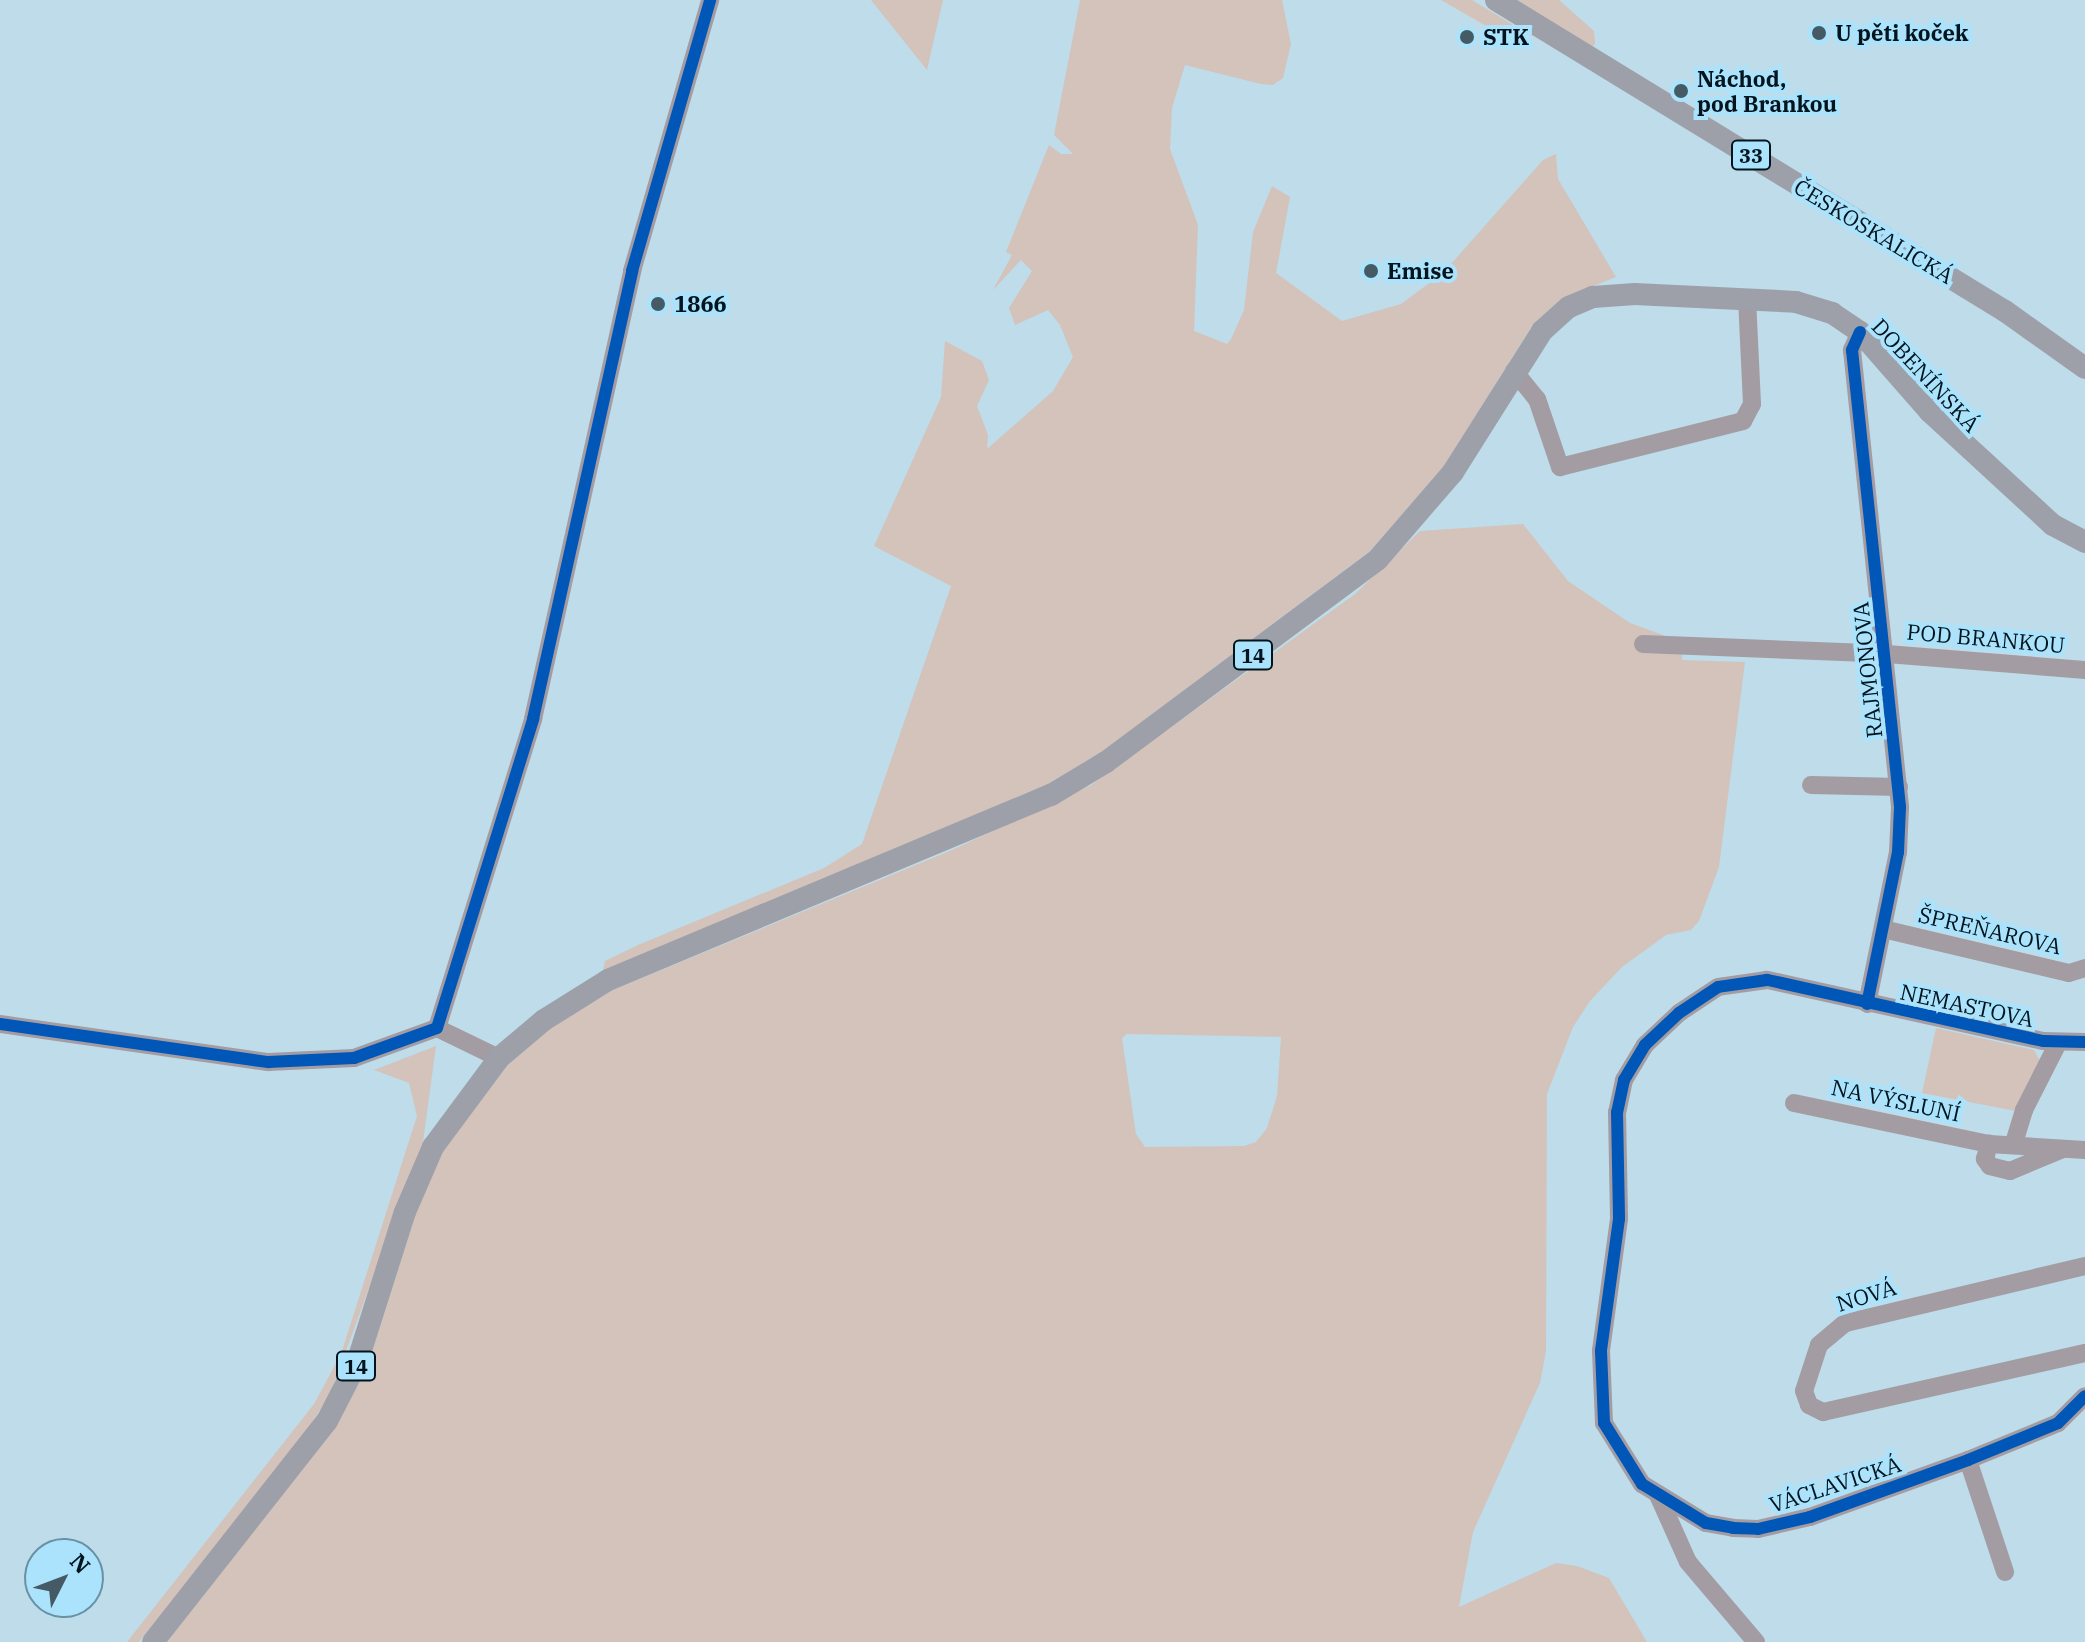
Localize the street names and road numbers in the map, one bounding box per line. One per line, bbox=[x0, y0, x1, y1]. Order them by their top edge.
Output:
road number: 33 bbox=[1731, 139, 1771, 171]
street label: ČESKOSKALICKÁ bbox=[1790, 173, 1958, 289]
street label: DOBENÍNSKÁ bbox=[1867, 313, 1985, 437]
street label: RAJMONOVA bbox=[1847, 601, 1887, 739]
street label: POD BRANKOU bbox=[1906, 618, 2066, 658]
road number: 14 bbox=[1233, 639, 1273, 671]
street label: ŠPREŇAROVA bbox=[1916, 901, 2064, 959]
street label: NEMASTOVA bbox=[1898, 978, 2036, 1032]
street label: NA VÝSLUNÍ bbox=[1829, 1073, 1963, 1127]
street label: NOVÁ bbox=[1833, 1273, 1899, 1317]
road number: 14 bbox=[336, 1350, 376, 1382]
street label: VÁCLAVICKÁ bbox=[1766, 1450, 1904, 1518]

